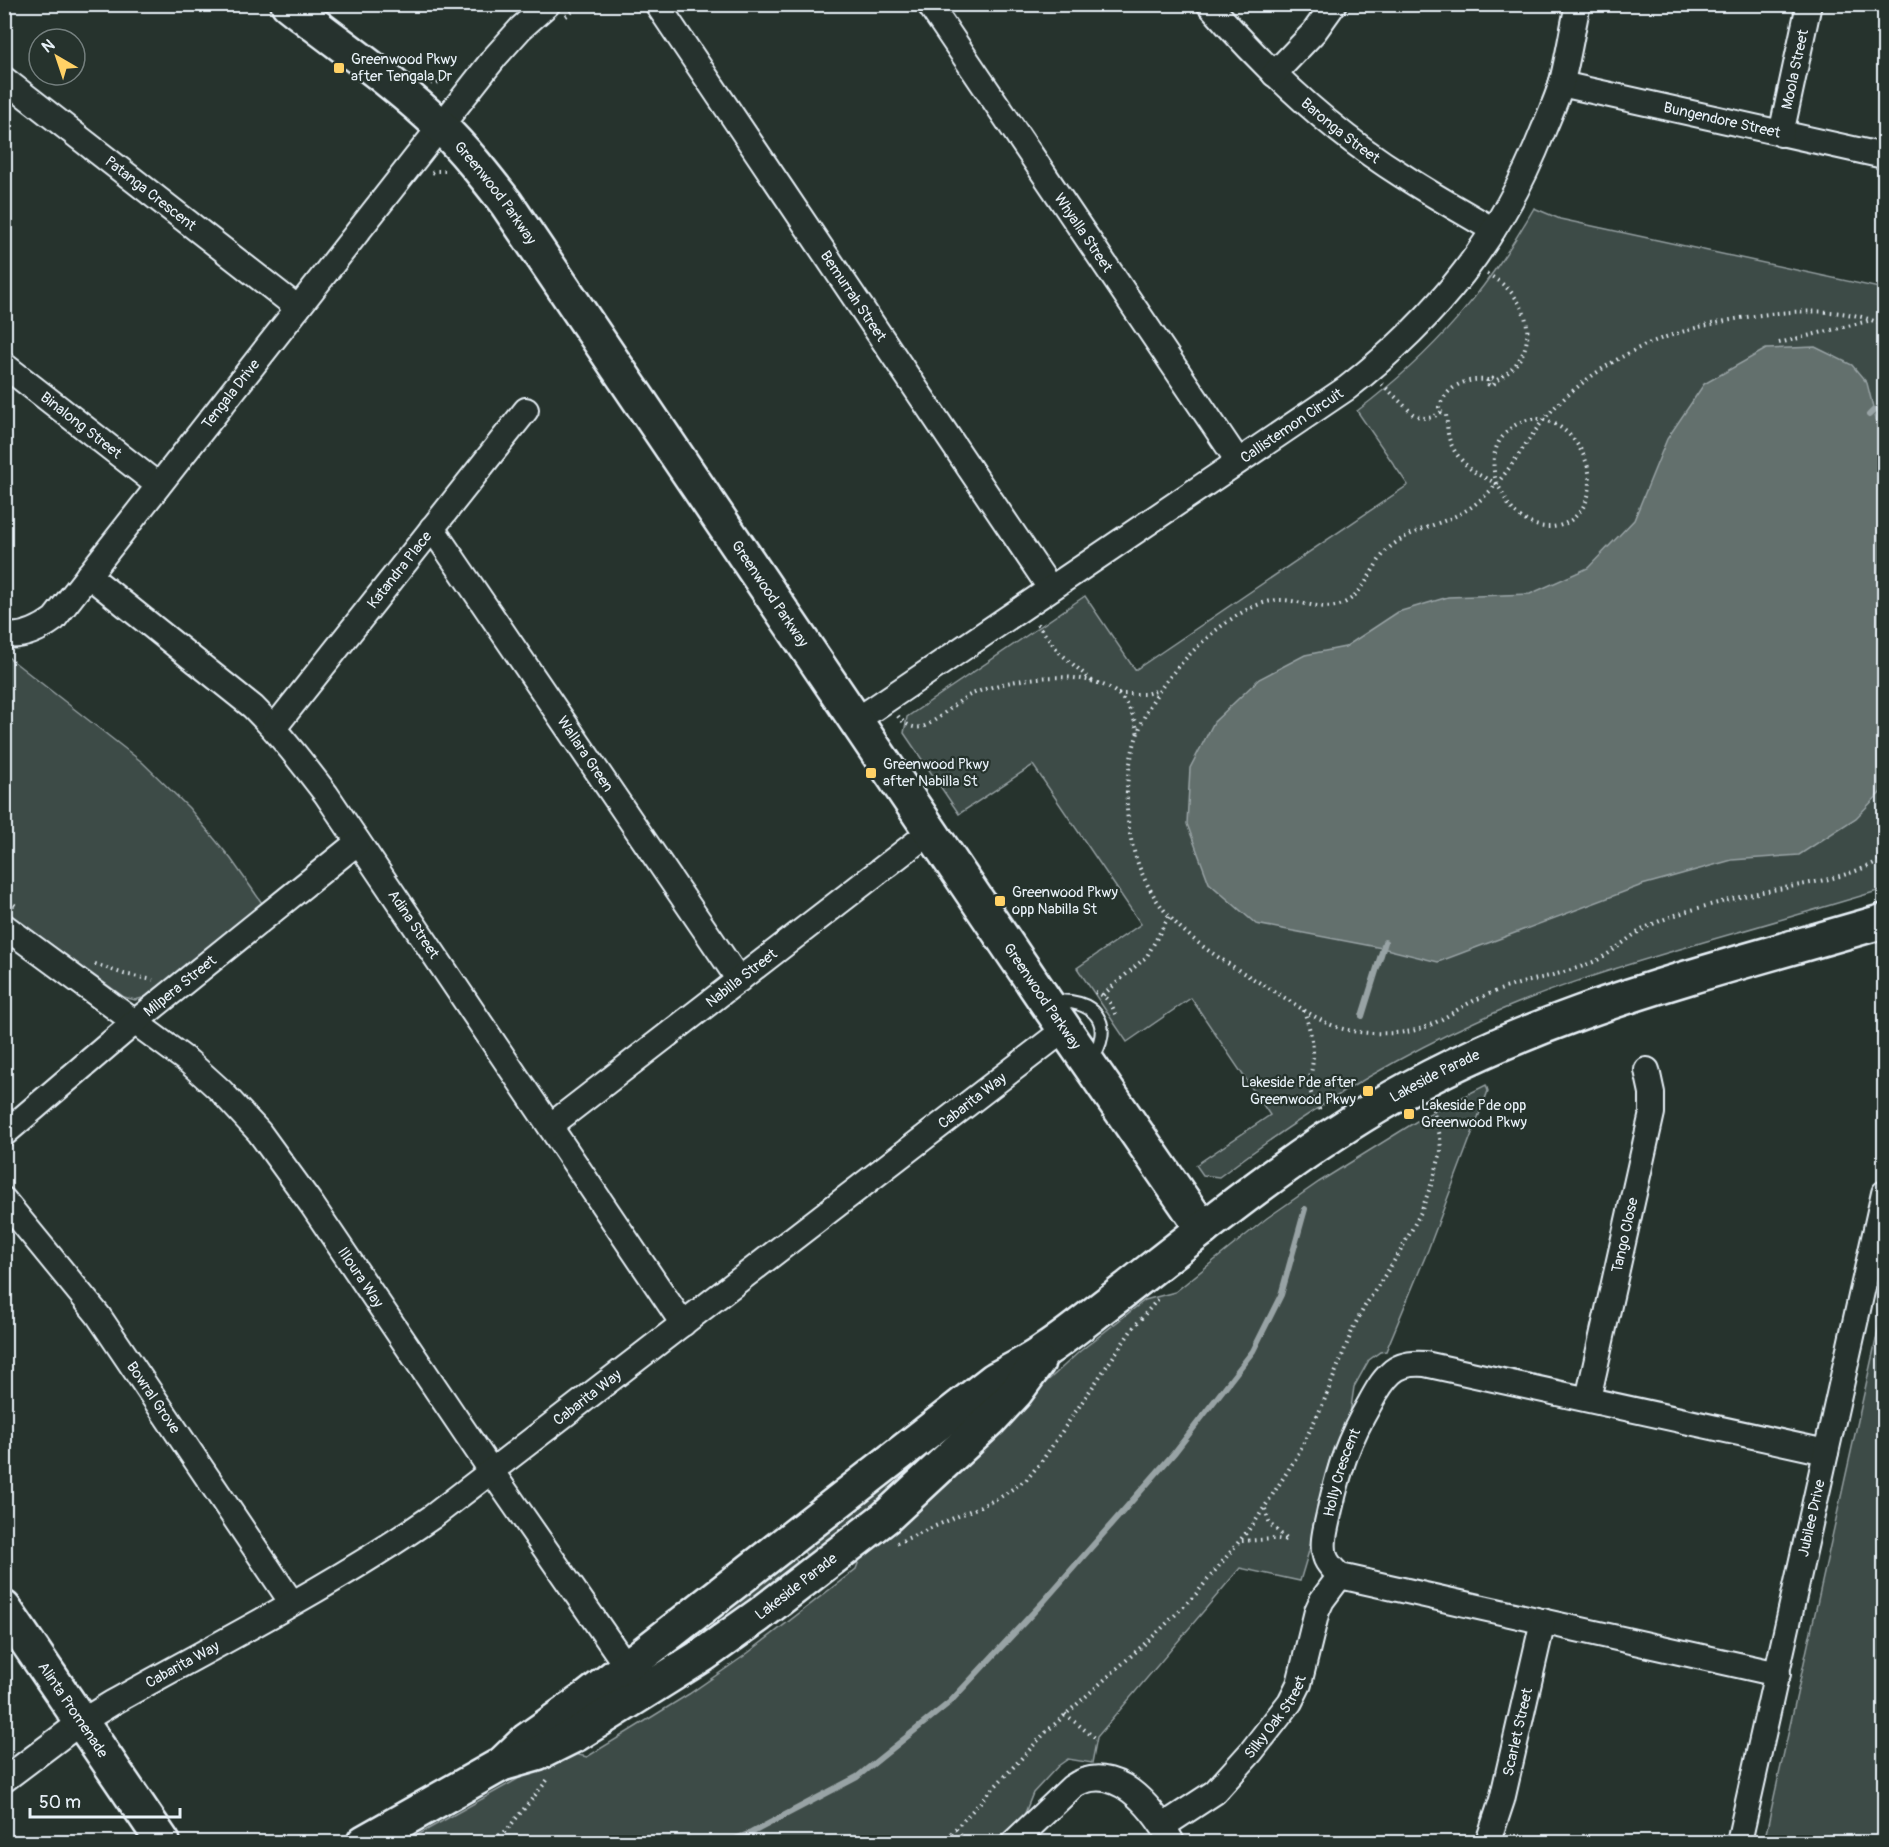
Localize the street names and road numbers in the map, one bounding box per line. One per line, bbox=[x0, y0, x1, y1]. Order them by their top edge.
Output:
street label: Moola Street bbox=[1778, 27, 1813, 111]
street label: Baronga Street bbox=[1297, 94, 1384, 169]
street label: Bungendore Street bbox=[1662, 98, 1783, 143]
street label: Greenwood Parkway bbox=[450, 138, 541, 249]
street label: Patanga Crescent bbox=[101, 152, 201, 236]
street label: Whyalla Street bbox=[1050, 190, 1117, 277]
street label: Bemurrah Street bbox=[816, 247, 891, 346]
street label: Tengala Drive bbox=[198, 355, 265, 433]
street label: Callistemon Circuit bbox=[1237, 384, 1348, 468]
street label: Binalong Street bbox=[36, 388, 126, 464]
street label: Katandra Place bbox=[363, 527, 437, 613]
street label: Greenwood Parkway bbox=[727, 537, 813, 651]
street label: Wallara Green bbox=[553, 713, 617, 796]
street label: Adina Street bbox=[383, 886, 444, 963]
street label: Greenwood Parkway bbox=[999, 940, 1085, 1054]
street label: Nabilla Street bbox=[702, 944, 782, 1012]
street label: Milpera Street bbox=[140, 951, 221, 1021]
street label: Lakeside Parade bbox=[1386, 1045, 1483, 1107]
street label: Cabarita Way bbox=[934, 1068, 1011, 1133]
street label: Tango Close bbox=[1608, 1195, 1643, 1275]
street label: Illoura Way bbox=[333, 1244, 388, 1312]
street label: Bowral Grove bbox=[122, 1358, 185, 1438]
street label: Cabarita Way bbox=[550, 1365, 626, 1430]
street label: Holly Crescent bbox=[1320, 1425, 1365, 1519]
street label: Jubilee Drive bbox=[1794, 1477, 1830, 1558]
street label: Lakeside Parade bbox=[752, 1549, 842, 1624]
street label: Cabarita Way bbox=[142, 1637, 223, 1693]
street label: Alinta Promenade bbox=[33, 1658, 112, 1762]
street label: Silky Oak Street bbox=[1240, 1673, 1311, 1763]
street label: Scarlet Street bbox=[1499, 1685, 1538, 1778]

